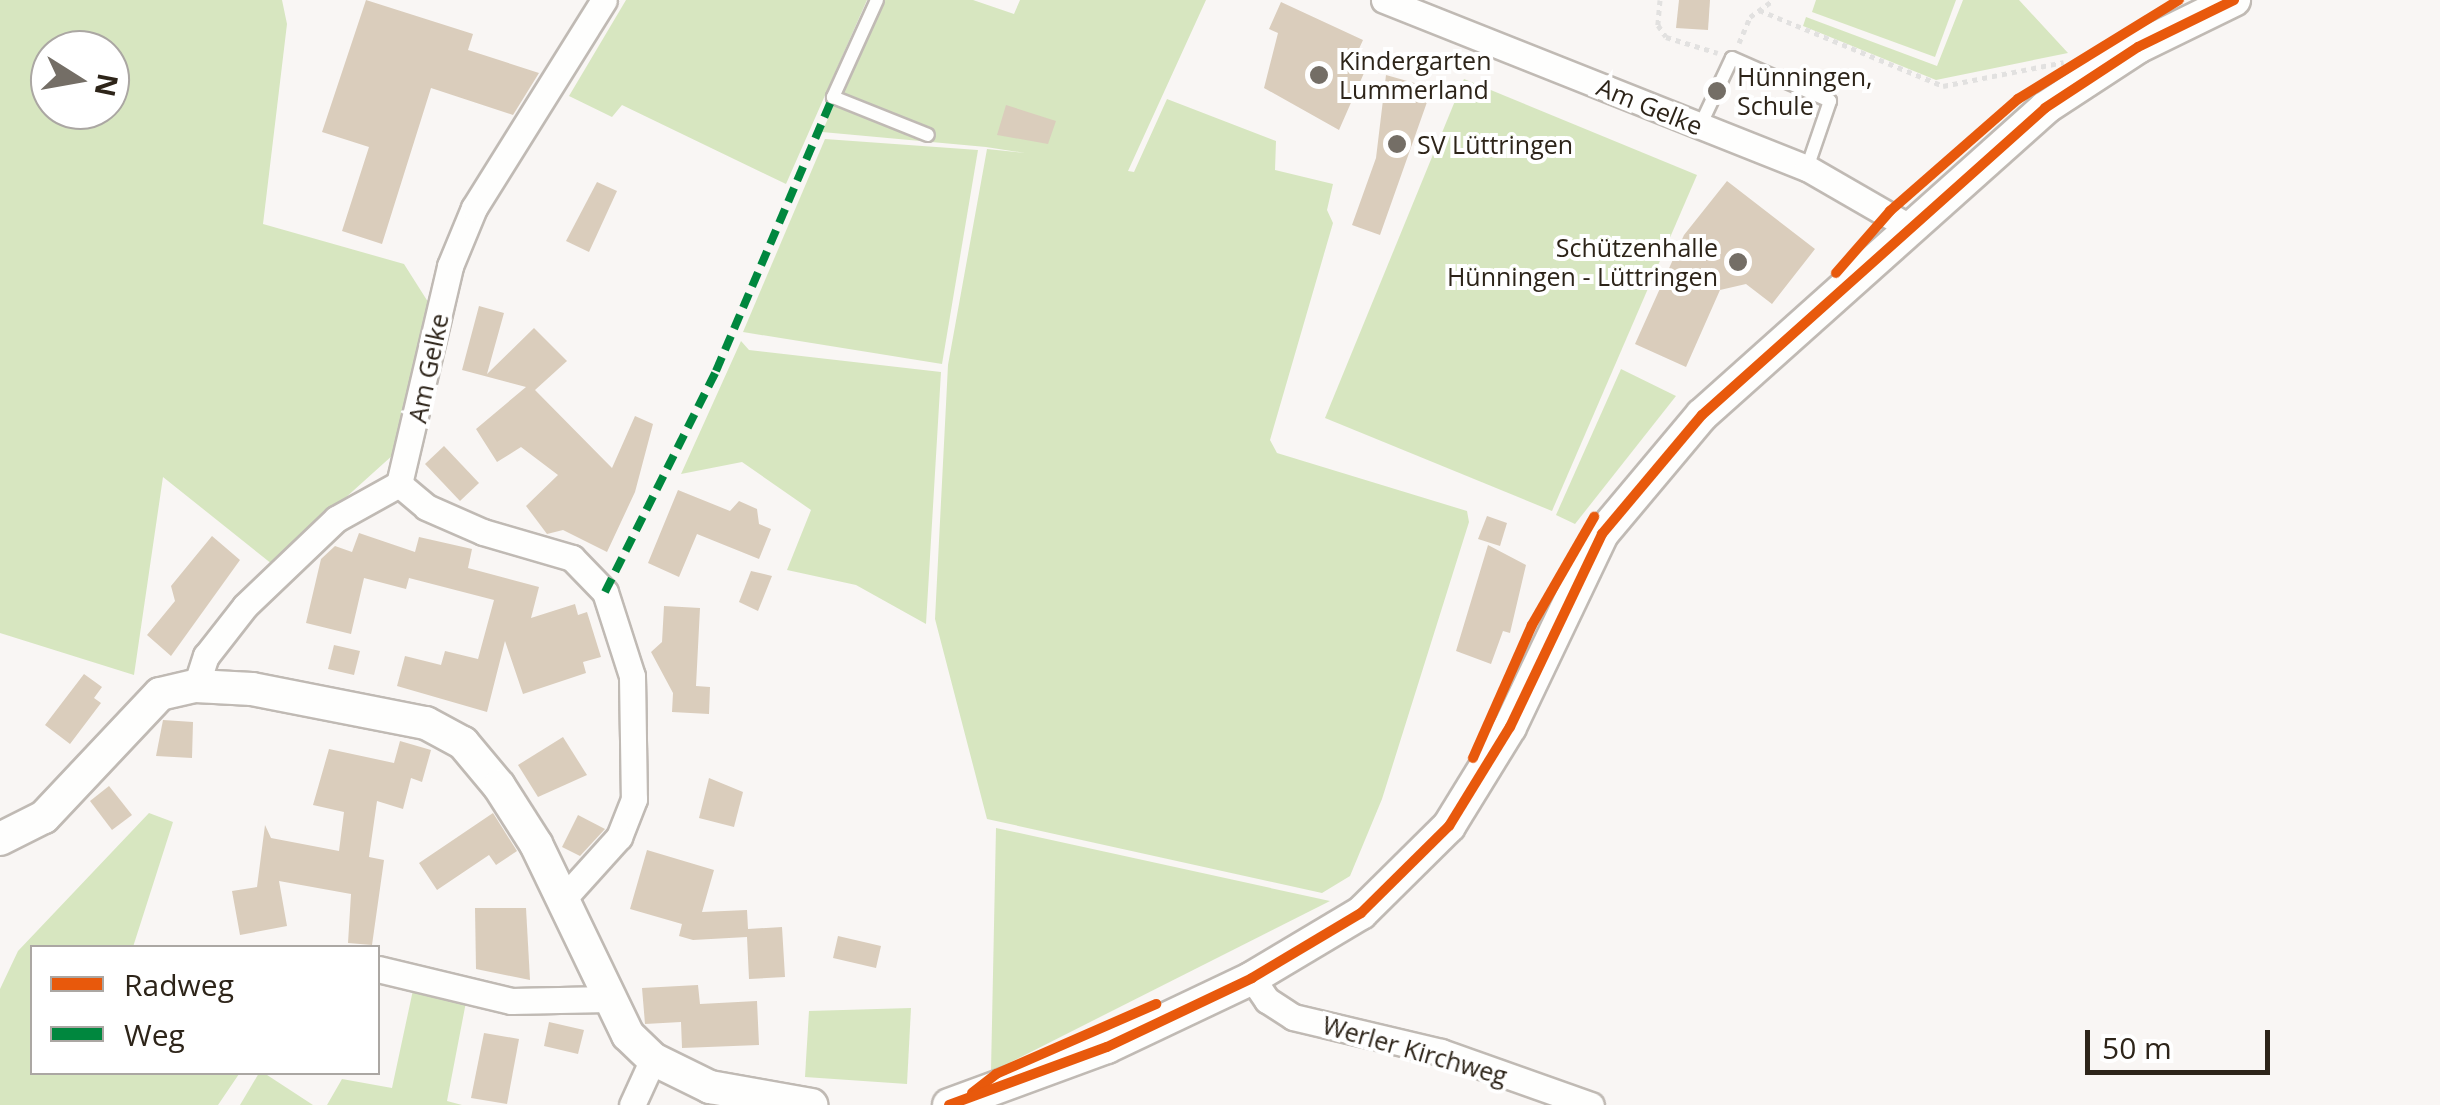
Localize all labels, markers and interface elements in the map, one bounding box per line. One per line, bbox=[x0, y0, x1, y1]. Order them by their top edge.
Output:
north arrow bbox=[30, 30, 130, 130]
place label: Kindergarten Lummerland bbox=[1339, 46, 1491, 105]
place label: Hünningen, Schule bbox=[1737, 62, 1872, 121]
marker: Kindergarten Lummerland bbox=[1308, 64, 1330, 86]
text: N bbox=[87, 71, 128, 100]
street label: Am Gelke bbox=[1593, 71, 1707, 141]
marker: Hünningen, Schule bbox=[1706, 80, 1728, 102]
place label: SV Lüttringen bbox=[1417, 129, 1573, 159]
marker: SV Lüttringen bbox=[1386, 133, 1408, 155]
place label: Schützenhalle Hünningen - Lüttringen bbox=[1447, 233, 1718, 292]
marker: Schützenhalle Hünningen - Lüttringen bbox=[1727, 251, 1749, 273]
street label: Am Gelke bbox=[402, 311, 454, 425]
legend bbox=[30, 945, 380, 1075]
text: Radweg bbox=[124, 964, 234, 1005]
street label: Werler Kirchweg bbox=[1319, 1009, 1511, 1091]
scale bar bbox=[2090, 1010, 2275, 1072]
text: Weg bbox=[124, 1014, 185, 1055]
text: 50 m bbox=[2102, 1027, 2172, 1068]

